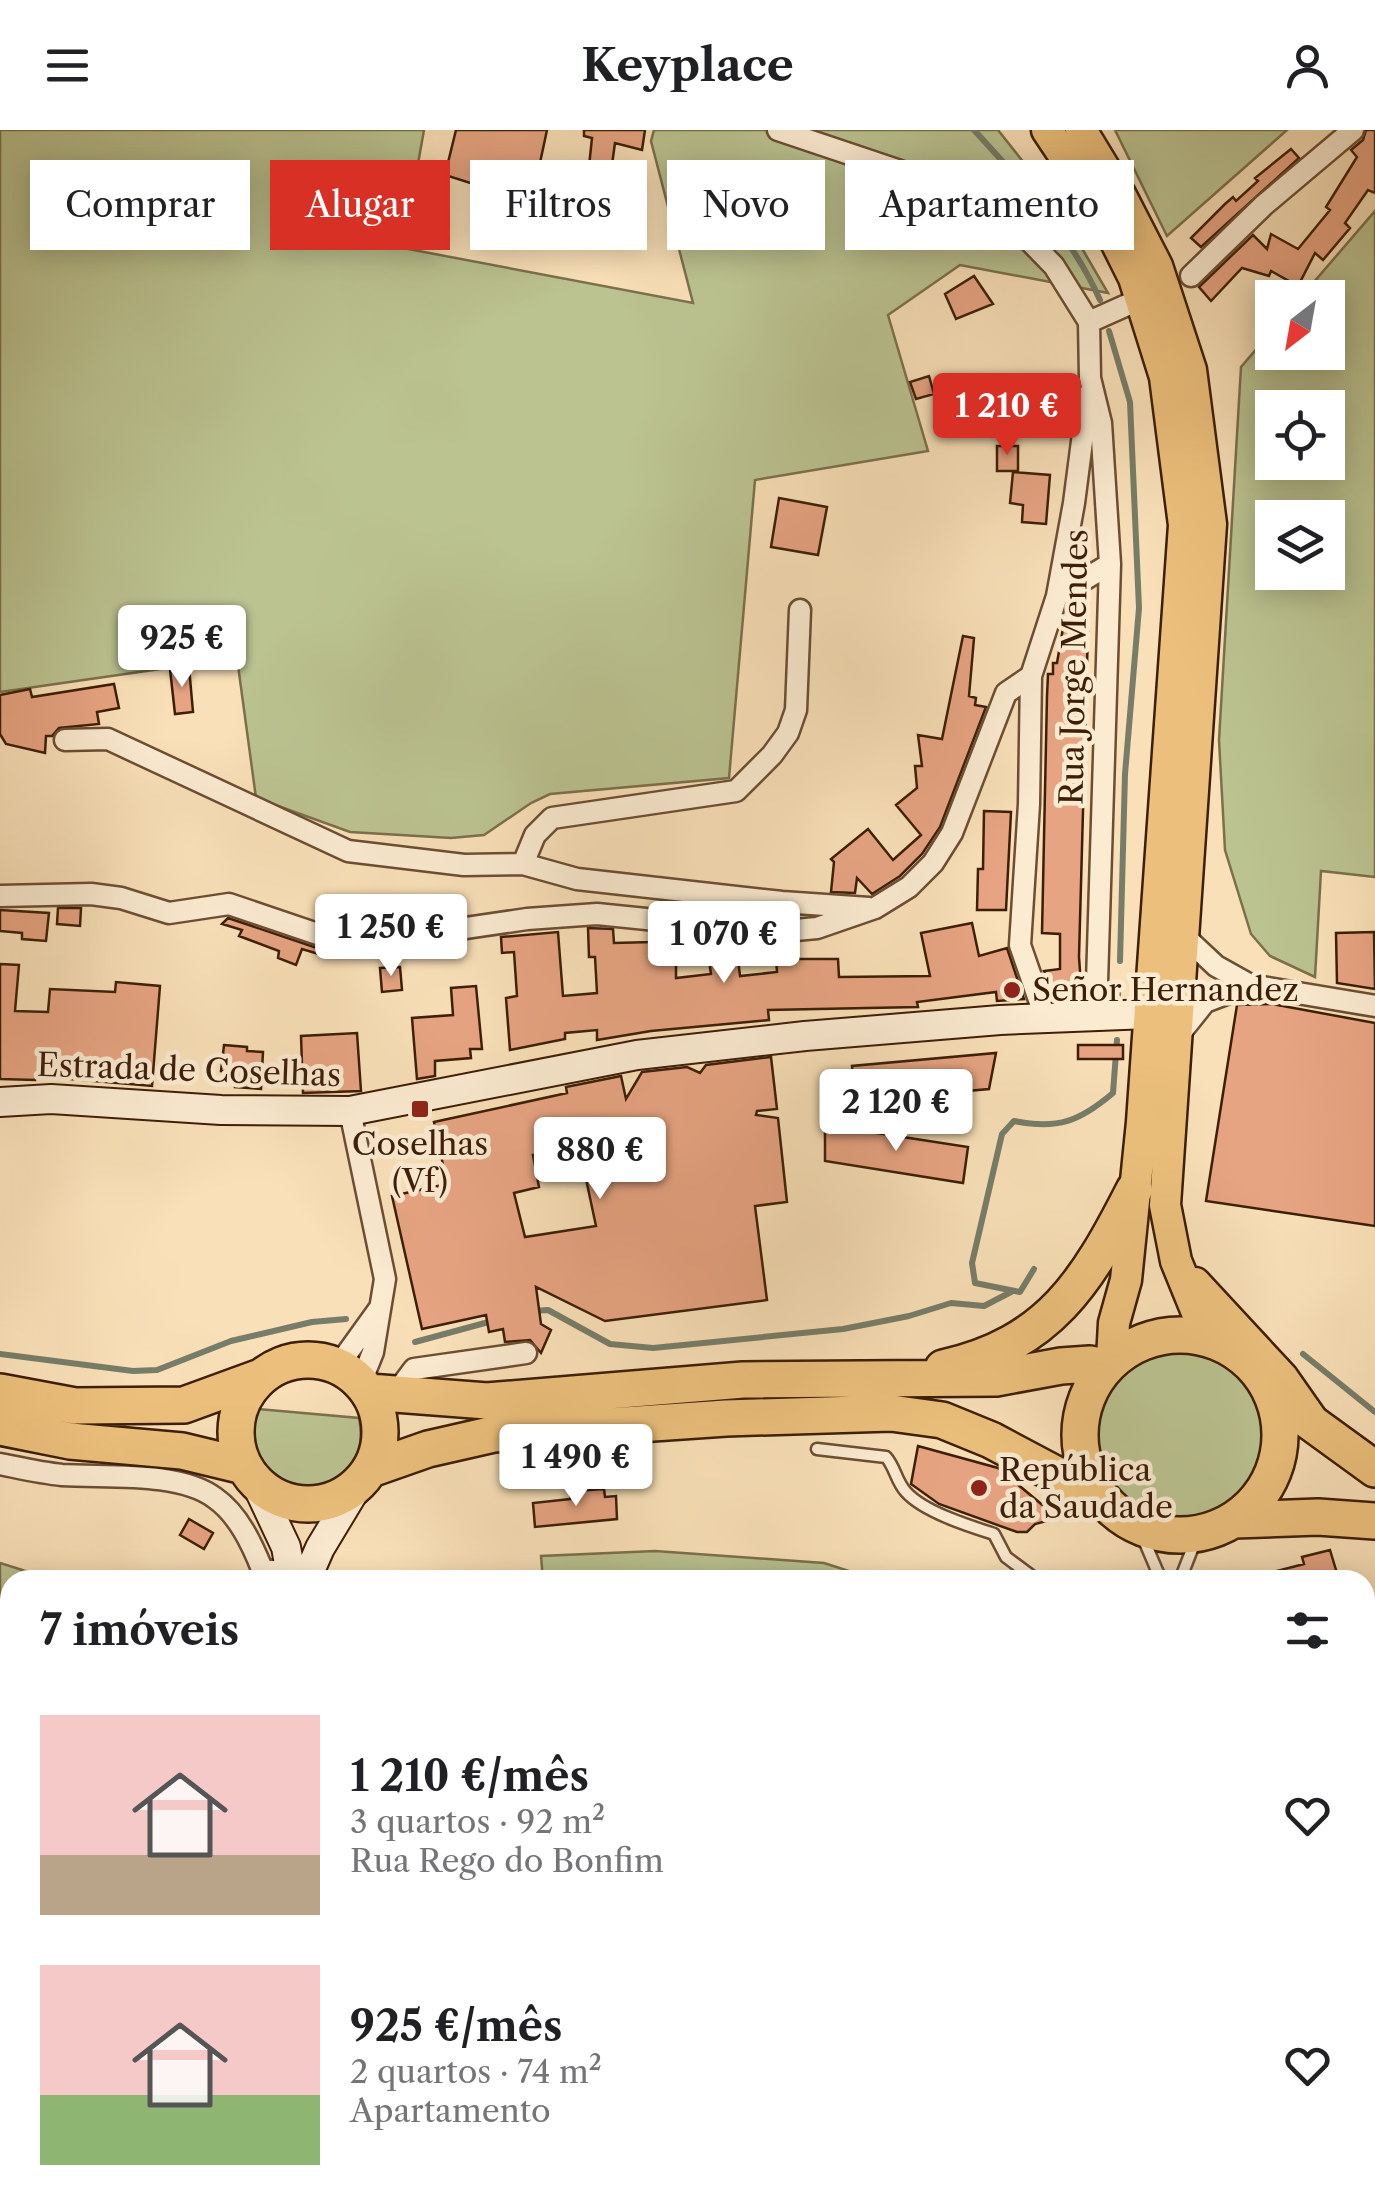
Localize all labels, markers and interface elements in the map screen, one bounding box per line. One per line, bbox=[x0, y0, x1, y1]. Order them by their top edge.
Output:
text: Keyplace bbox=[581, 37, 794, 93]
icon: menu bbox=[40, 38, 95, 93]
icon: person bbox=[1280, 38, 1335, 93]
chip: Comprar bbox=[30, 160, 250, 250]
chip: Alugar bbox=[270, 160, 450, 250]
chip: Filtros bbox=[470, 160, 647, 250]
chip: Novo bbox=[667, 160, 825, 250]
chip: Apartamento bbox=[845, 160, 1134, 250]
north arrow bbox=[1255, 280, 1345, 370]
map controls bbox=[1255, 280, 1345, 590]
pin: 1 210 € bbox=[915, 373, 1099, 458]
text: 1 210 € bbox=[955, 386, 1059, 425]
button: locate bbox=[1255, 390, 1345, 480]
button: layers bbox=[1255, 500, 1345, 590]
street label: Rua Jorge Mendes bbox=[1052, 529, 1095, 805]
pin: 925 € bbox=[112, 605, 252, 690]
text: 925 € bbox=[140, 618, 224, 657]
pin: 1 250 € bbox=[299, 894, 483, 979]
pin: 1 070 € bbox=[632, 901, 816, 986]
text: 1 250 € bbox=[337, 907, 445, 946]
text: 1 070 € bbox=[670, 914, 778, 953]
place label: Señor Hernandez bbox=[1032, 970, 1299, 1009]
marker: Señor Hernandez bbox=[1001, 979, 1023, 1001]
street label: Estrada de Coselhas bbox=[36, 1045, 342, 1094]
pin: 2 120 € bbox=[804, 1069, 988, 1154]
text: 2 120 € bbox=[842, 1082, 950, 1121]
marker: Coselhas (Vf) bbox=[409, 1098, 431, 1120]
pin: 880 € bbox=[530, 1117, 670, 1202]
place label: Coselhas (Vf) bbox=[352, 1124, 488, 1200]
text: 880 € bbox=[556, 1130, 644, 1169]
pin: 1 490 € bbox=[484, 1424, 668, 1509]
text: 1 490 € bbox=[521, 1437, 631, 1476]
place label: República da Saudade bbox=[999, 1450, 1173, 1526]
marker: República da Saudade bbox=[968, 1477, 990, 1499]
icon: filters bbox=[1280, 1603, 1335, 1658]
text: 7 imóveis bbox=[40, 1604, 239, 1656]
text: 1 210 €/mês bbox=[350, 1750, 589, 1802]
icon: home bbox=[120, 1755, 240, 1875]
icon: heart bbox=[1280, 1788, 1335, 1843]
text: 3 quartos · 92 m² bbox=[350, 1802, 605, 1841]
text: Rua Rego do Bonfim bbox=[350, 1841, 664, 1880]
text: 925 €/mês bbox=[350, 2000, 562, 2052]
icon: home bbox=[120, 2005, 240, 2125]
icon: heart bbox=[1280, 2038, 1335, 2093]
text: 2 quartos · 74 m² bbox=[350, 2052, 602, 2091]
text: Apartamento bbox=[350, 2091, 551, 2130]

